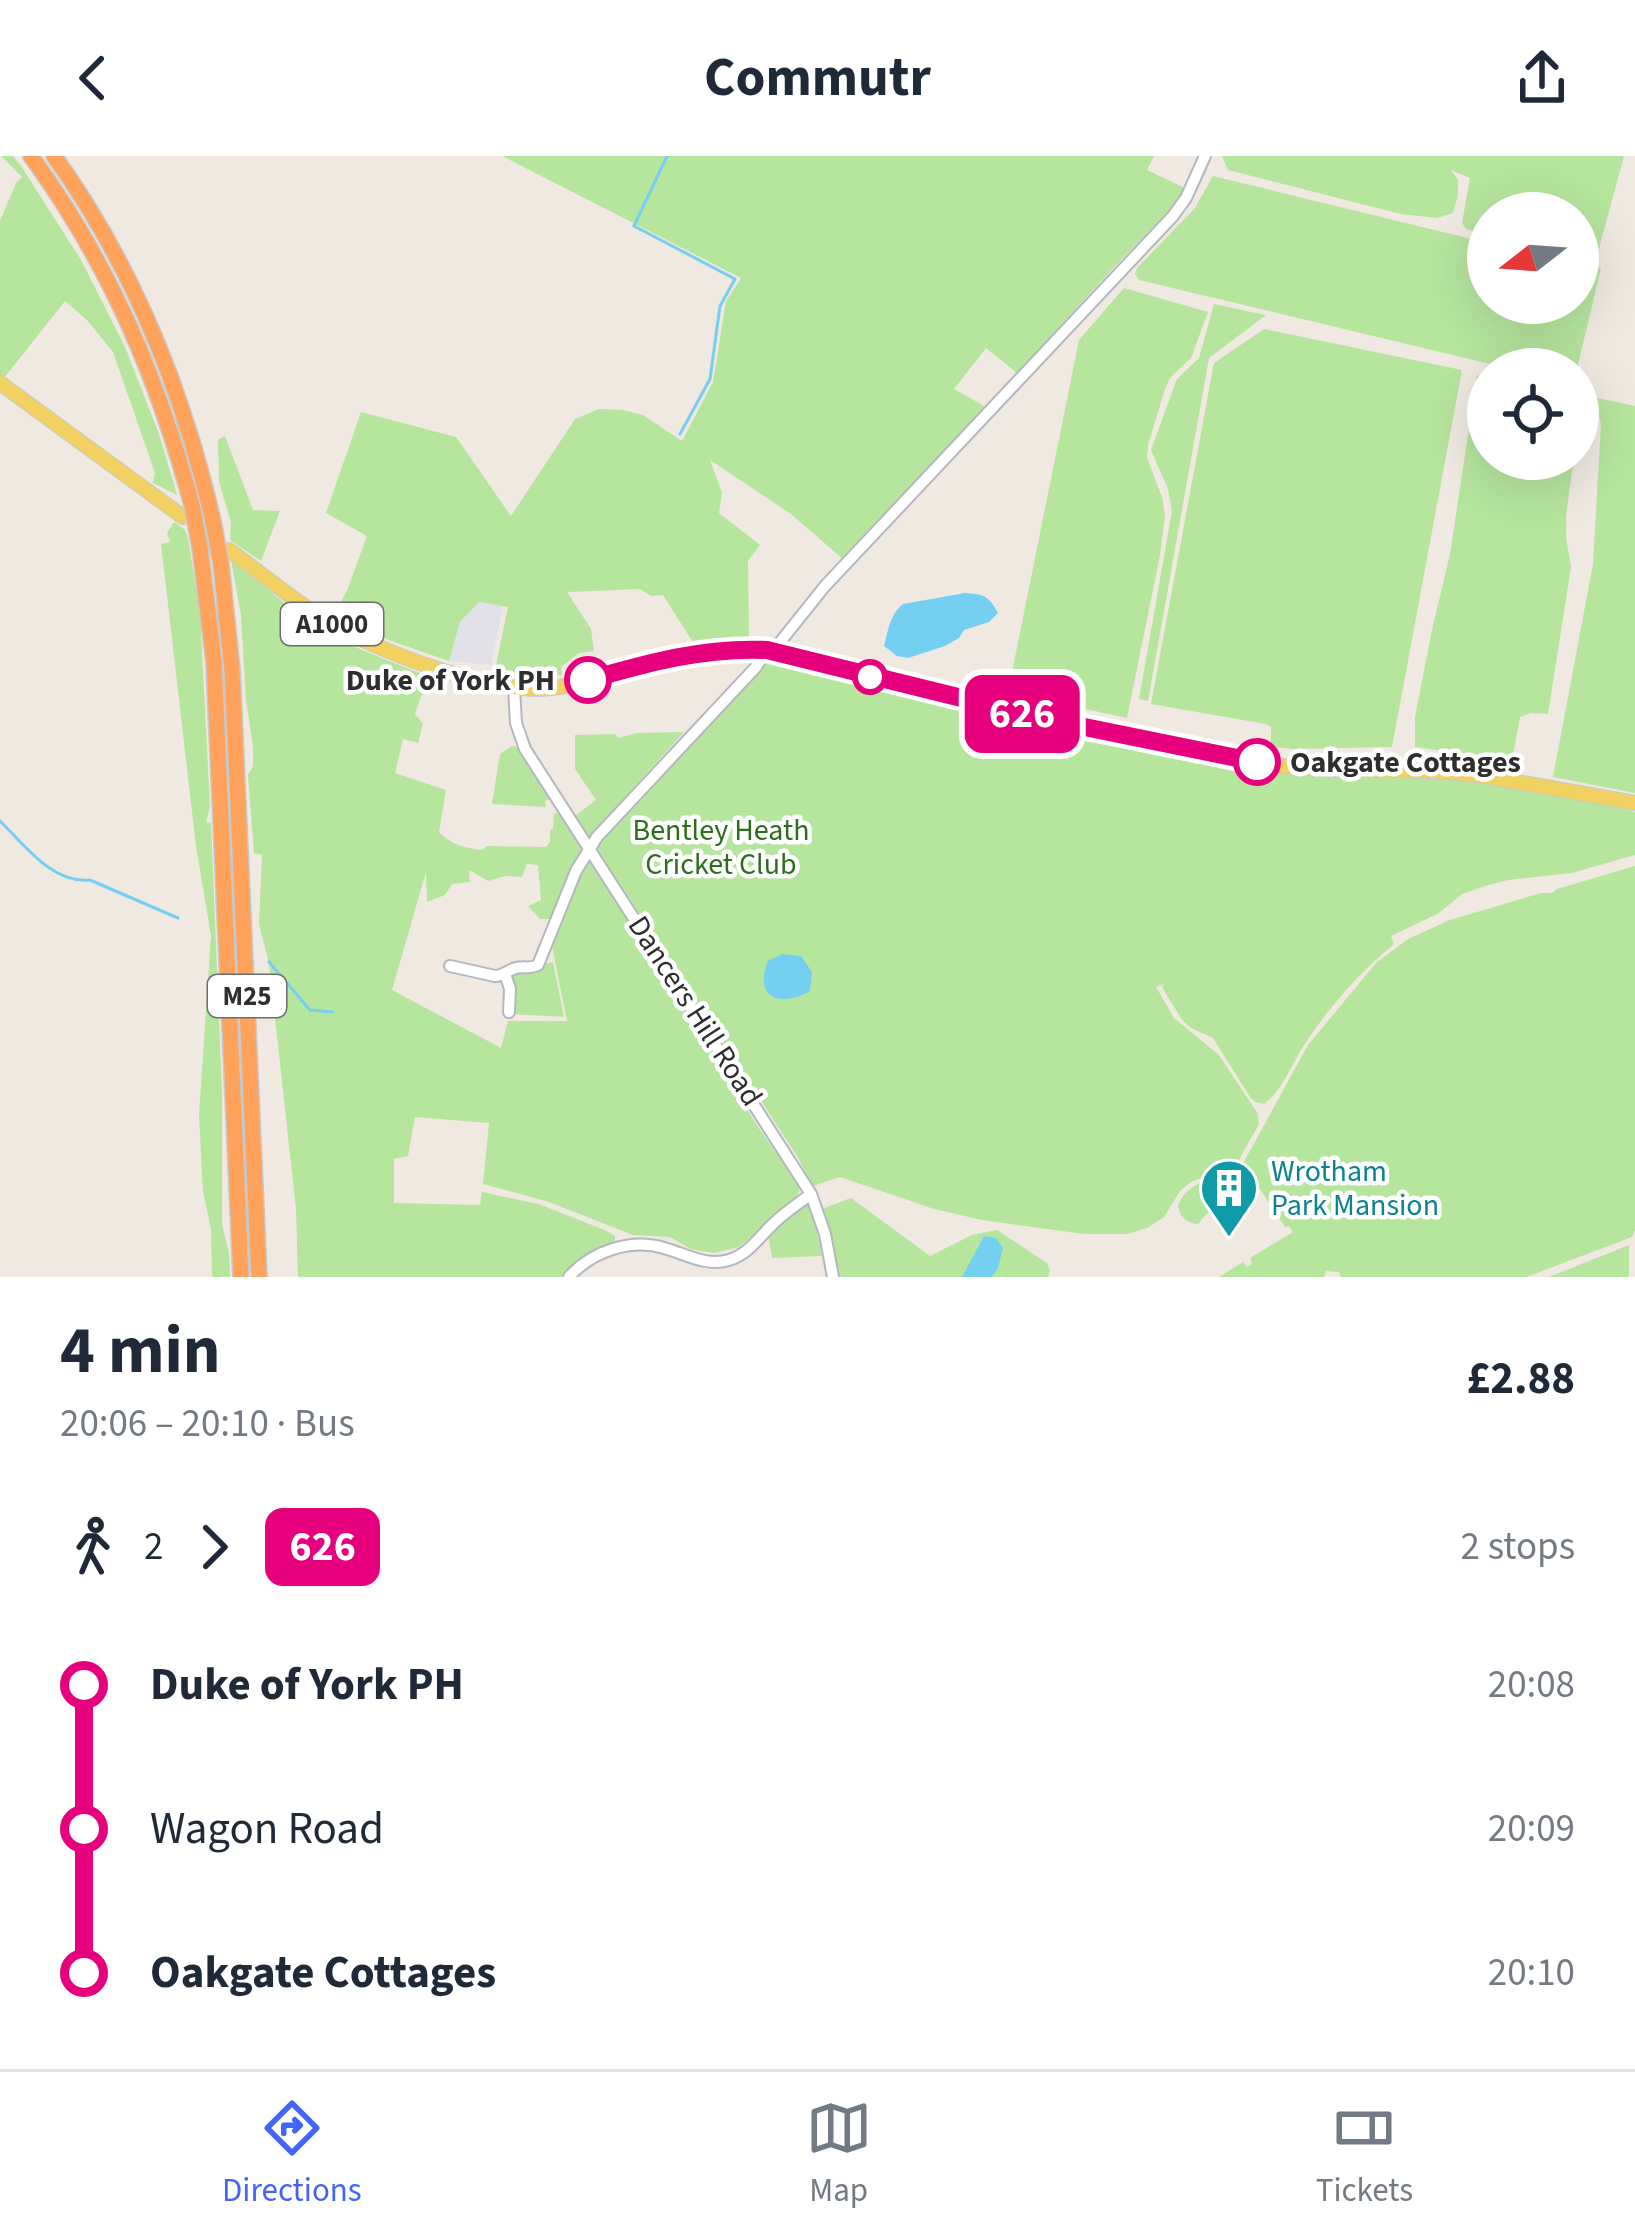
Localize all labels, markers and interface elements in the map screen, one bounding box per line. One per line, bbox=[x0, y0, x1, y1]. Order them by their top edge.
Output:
text: Commutr bbox=[704, 40, 931, 117]
icon: back bbox=[60, 45, 126, 111]
icon: share bbox=[1509, 45, 1575, 111]
north arrow bbox=[1467, 192, 1599, 324]
map controls bbox=[1467, 192, 1599, 480]
button: locate bbox=[1467, 348, 1599, 480]
road number: A1000 bbox=[281, 603, 383, 645]
marker: Duke of York PH bbox=[566, 658, 610, 702]
place label: Duke of York PH bbox=[346, 659, 555, 702]
unlabelled marker bbox=[854, 661, 886, 693]
line badge: 626 bbox=[953, 675, 1091, 753]
text: 626 bbox=[989, 684, 1055, 744]
marker: Oakgate Cottages bbox=[1235, 740, 1279, 784]
place label: Oakgate Cottages bbox=[1290, 741, 1521, 784]
park label: Bentley Heath Cricket Club bbox=[633, 809, 809, 886]
street label: Dancers Hill Road bbox=[617, 907, 773, 1115]
road number: M25 bbox=[208, 975, 286, 1017]
place label: Wrotham Park Mansion bbox=[1271, 1150, 1439, 1227]
building icon: Wrotham Park Mansion bbox=[1198, 1157, 1260, 1239]
text: 4 min bbox=[60, 1304, 221, 1398]
text: £2.88 bbox=[1466, 1347, 1575, 1411]
text: 20:06 – 20:10 · Bus bbox=[60, 1396, 355, 1452]
icon: walk bbox=[60, 1514, 126, 1580]
icon: forward bbox=[181, 1514, 247, 1580]
text: 626 bbox=[289, 1517, 356, 1577]
text: 2 bbox=[144, 1519, 163, 1575]
text: 2 stops bbox=[1461, 1519, 1575, 1575]
text: Duke of York PH bbox=[150, 1653, 464, 1717]
text: 20:08 bbox=[1488, 1657, 1575, 1713]
text: Wagon Road bbox=[150, 1797, 384, 1861]
text: 20:09 bbox=[1488, 1801, 1575, 1857]
text: Oakgate Cottages bbox=[150, 1941, 496, 2005]
text: 20:10 bbox=[1488, 1945, 1575, 2001]
tab: Directions bbox=[222, 2095, 362, 2214]
tab: Map bbox=[806, 2095, 872, 2214]
tab: Tickets bbox=[1316, 2095, 1413, 2214]

